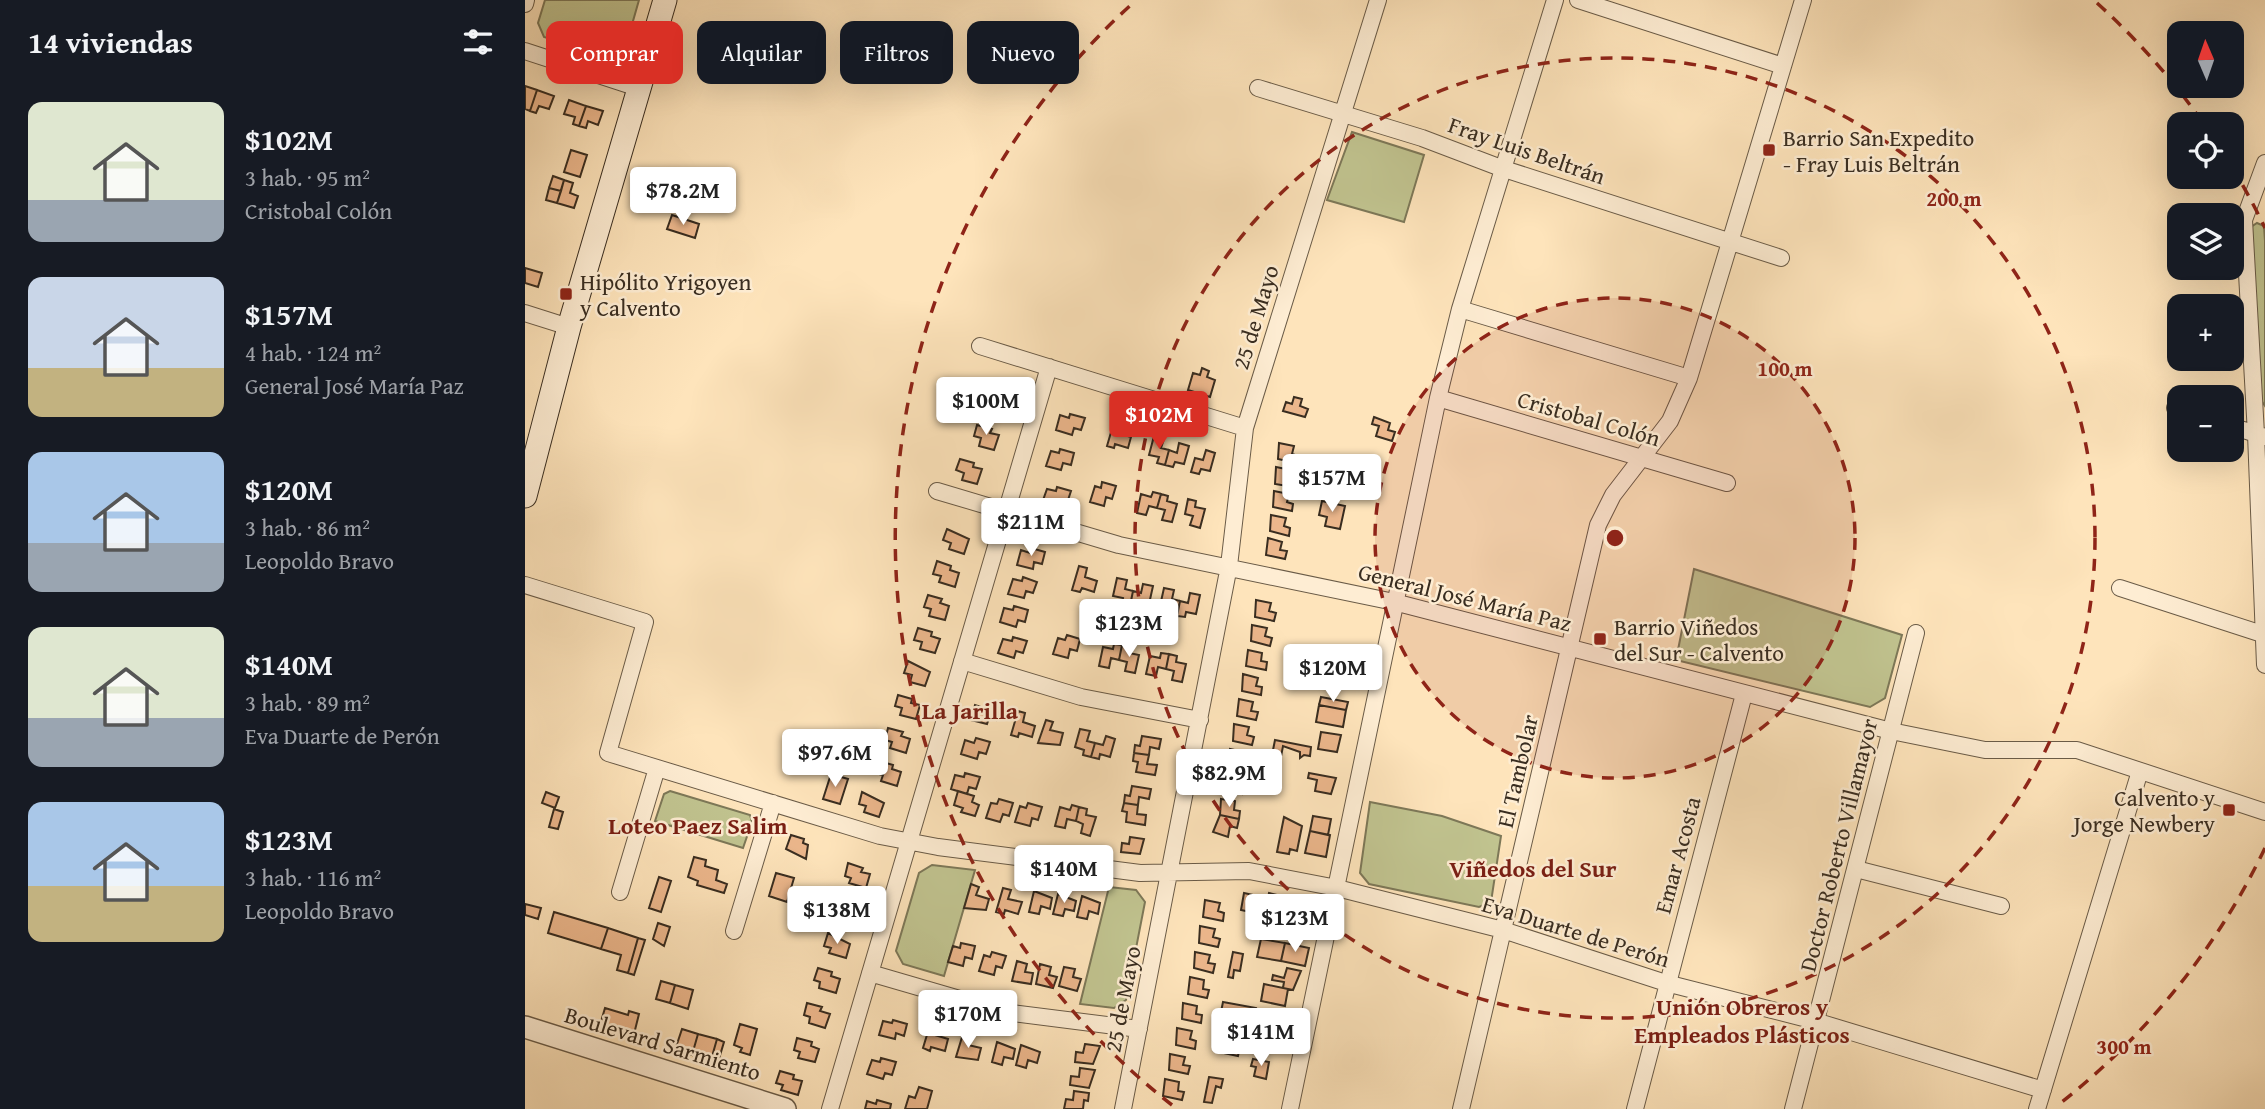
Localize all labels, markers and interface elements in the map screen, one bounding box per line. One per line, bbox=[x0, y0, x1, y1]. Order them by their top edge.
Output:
text: 14 viviendas bbox=[28, 20, 193, 64]
chip: Comprar bbox=[546, 21, 683, 84]
chip: Alquilar bbox=[697, 21, 826, 84]
chip: Filtros bbox=[840, 21, 953, 84]
chip: Nuevo bbox=[967, 21, 1079, 84]
north arrow bbox=[2167, 21, 2243, 98]
map controls bbox=[2167, 21, 2244, 462]
icon: filters bbox=[459, 23, 497, 61]
street label: Fray Luis Beltrán bbox=[1444, 108, 1610, 192]
button: locate bbox=[2167, 112, 2244, 189]
text: $102M bbox=[245, 117, 333, 161]
place label: Barrio San Expedito - Fray Luis Beltrán bbox=[1783, 121, 1974, 180]
icon: home bbox=[84, 130, 168, 214]
marker: Barrio San Expedito - Fray Luis Beltrán bbox=[1761, 142, 1777, 158]
text: 3 hab. · 95 m² bbox=[245, 161, 370, 194]
pin: $78.2M bbox=[626, 168, 740, 227]
text: $78.2M bbox=[646, 173, 720, 206]
text: 200 m bbox=[1926, 183, 1982, 214]
text: Cristobal Colón bbox=[245, 194, 392, 227]
button: layers bbox=[2167, 203, 2244, 280]
street label: 25 de Mayo bbox=[1223, 261, 1287, 373]
place label: Hipólito Yrigoyen y Calvento bbox=[579, 265, 751, 324]
marker: Hipólito Yrigoyen y Calvento bbox=[558, 286, 574, 302]
text: $157M bbox=[245, 292, 333, 336]
button: + bbox=[2167, 294, 2244, 371]
icon: home bbox=[84, 305, 168, 389]
text: 4 hab. · 124 m² bbox=[245, 336, 381, 369]
text: 100 m bbox=[1757, 353, 1813, 384]
text: General José María Paz bbox=[245, 369, 464, 402]
pin: $100M bbox=[937, 378, 1035, 437]
street label: Cristobal Colón bbox=[1514, 382, 1664, 454]
text: $100M bbox=[952, 383, 1020, 416]
button: − bbox=[2167, 385, 2244, 462]
pin: $102M bbox=[1110, 392, 1208, 451]
text: $102M bbox=[1125, 397, 1193, 430]
pin: $157M bbox=[1283, 454, 1381, 514]
text: $157M bbox=[1298, 460, 1366, 493]
text: $120M bbox=[245, 467, 333, 511]
icon: home bbox=[84, 480, 168, 564]
pin: $211M bbox=[982, 498, 1080, 558]
text: $211M bbox=[997, 504, 1065, 537]
text: 3 hab. · 86 m² bbox=[245, 511, 370, 544]
centre of rings bbox=[1603, 526, 1627, 550]
text: Leopoldo Bravo bbox=[245, 544, 394, 577]
street label: General José María Paz bbox=[1355, 555, 1575, 639]
pin: $123M bbox=[1080, 600, 1178, 659]
text: $123M bbox=[1095, 605, 1163, 638]
place label: Barrio Viñedos del Sur - Calvento bbox=[1614, 610, 1784, 669]
marker: Barrio Viñedos del Sur - Calvento bbox=[1592, 631, 1608, 647]
text: $140M bbox=[245, 642, 333, 686]
pin: $120M bbox=[1284, 644, 1382, 704]
text: $120M bbox=[1299, 650, 1367, 683]
icon: home bbox=[84, 655, 168, 739]
text: 3 hab. · 89 m² bbox=[245, 686, 370, 719]
district label: La Jarilla bbox=[922, 693, 1019, 728]
street label: El Tambolar bbox=[1488, 711, 1546, 831]
street label: Doctor Roberto Villamayor bbox=[1791, 715, 1886, 975]
text: Eva Duarte de Perón bbox=[245, 719, 440, 752]
pin: $97.6M bbox=[778, 730, 892, 789]
text: $97.6M bbox=[798, 735, 872, 768]
pin: $82.9M bbox=[1172, 750, 1286, 809]
text: $82.9M bbox=[1192, 755, 1266, 788]
place label: Calvento y Jorge Newbery bbox=[2070, 781, 2216, 840]
street label: Emar Acosta bbox=[1646, 793, 1708, 917]
marker: Calvento y Jorge Newbery bbox=[2221, 802, 2237, 818]
district label: Loteo Paez Salim bbox=[608, 808, 788, 843]
text: $123M bbox=[245, 817, 333, 861]
icon: home bbox=[84, 830, 168, 914]
pin: $140M bbox=[1015, 846, 1113, 905]
text: $140M bbox=[1030, 851, 1098, 884]
district label: Viñedos del Sur bbox=[1449, 851, 1617, 886]
text: 3 hab. · 116 m² bbox=[245, 861, 381, 894]
pin: $138M bbox=[788, 886, 886, 946]
street label: Eva Duarte de Perón bbox=[1478, 887, 1674, 975]
text: $138M bbox=[803, 892, 871, 925]
text: Leopoldo Bravo bbox=[245, 894, 394, 927]
pin: $123M bbox=[1246, 894, 1344, 954]
text: $123M bbox=[1261, 900, 1329, 933]
street label: 25 de Mayo bbox=[1096, 943, 1148, 1055]
district label: Unión Obreros y Empleados Plásticos bbox=[1634, 989, 1850, 1052]
pin: $170M bbox=[919, 990, 1017, 1050]
text: $170M bbox=[934, 996, 1002, 1029]
street label: Boulevard Sarmiento bbox=[561, 997, 765, 1089]
pin: $141M bbox=[1212, 1009, 1310, 1068]
text: $141M bbox=[1227, 1014, 1295, 1047]
text: 300 m bbox=[2096, 1031, 2152, 1062]

